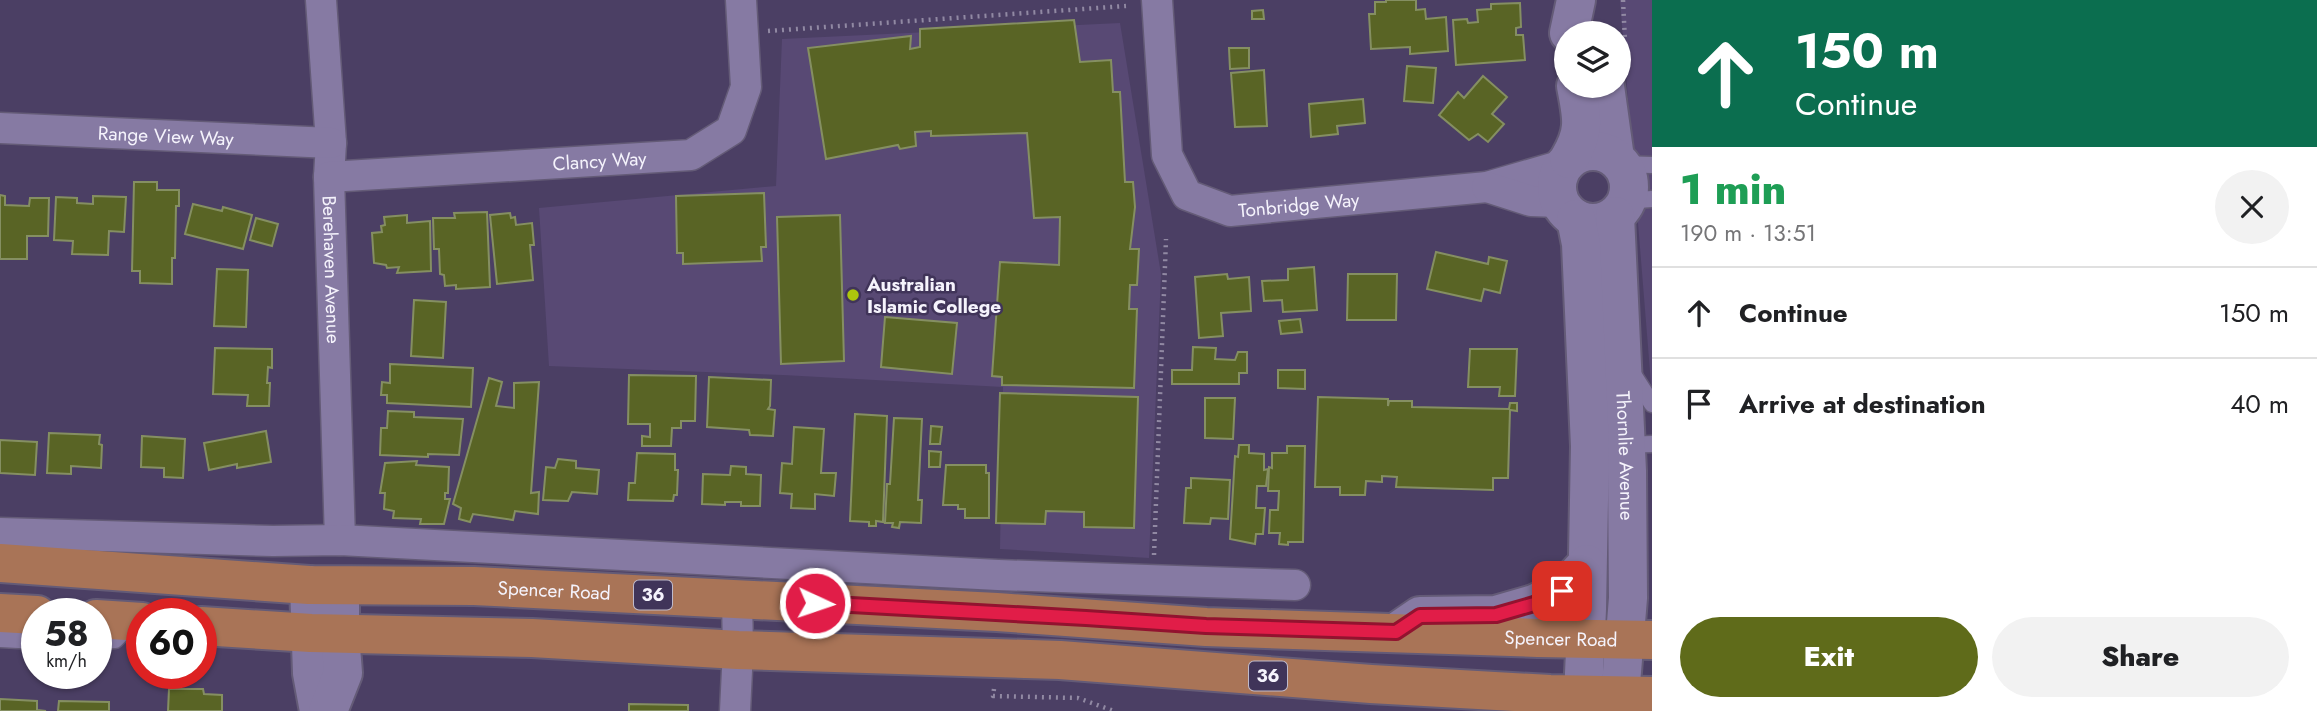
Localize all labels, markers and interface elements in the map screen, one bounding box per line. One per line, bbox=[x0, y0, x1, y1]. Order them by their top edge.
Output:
text: 150 m bbox=[1795, 16, 1939, 86]
map controls bbox=[1554, 21, 1631, 98]
button: layers bbox=[1554, 21, 1631, 98]
icon: ahead bbox=[1680, 28, 1771, 119]
text: Continue bbox=[1795, 81, 1917, 127]
street label: Range View Way bbox=[97, 119, 235, 152]
street label: Clancy Way bbox=[552, 144, 648, 177]
text: 1 min bbox=[1680, 159, 1786, 220]
button: close bbox=[2215, 170, 2289, 244]
street label: Tonbridge Way bbox=[1237, 185, 1361, 224]
street label: Berehaven Avenue bbox=[316, 195, 348, 344]
text: 190 m · 13:51 bbox=[1680, 216, 1816, 250]
place label: Australian Islamic College bbox=[866, 271, 1001, 320]
marker: Australian Islamic College bbox=[845, 287, 861, 303]
icon: ahead bbox=[1680, 294, 1718, 332]
text: Continue bbox=[1739, 294, 1848, 332]
text: 150 m bbox=[2219, 294, 2289, 332]
icon: arrive bbox=[1680, 385, 1718, 423]
text: Arrive at destination bbox=[1739, 385, 1986, 423]
text: 40 m bbox=[2230, 385, 2289, 423]
street label: Thornlie Avenue bbox=[1610, 390, 1641, 521]
pin bbox=[1532, 561, 1592, 621]
position arrow bbox=[778, 566, 852, 640]
icon: arrive bbox=[1543, 572, 1581, 610]
street label: Spencer Road bbox=[497, 574, 611, 606]
road number: 36 bbox=[634, 580, 672, 610]
speed limit sign: 60 bbox=[126, 598, 217, 689]
text: 58 bbox=[44, 609, 89, 659]
button: Exit bbox=[1680, 617, 1978, 697]
button: Share bbox=[1992, 617, 2289, 697]
street label: Spencer Road bbox=[1504, 623, 1618, 653]
text: km/h bbox=[46, 648, 87, 674]
road number: 36 bbox=[1249, 662, 1287, 690]

